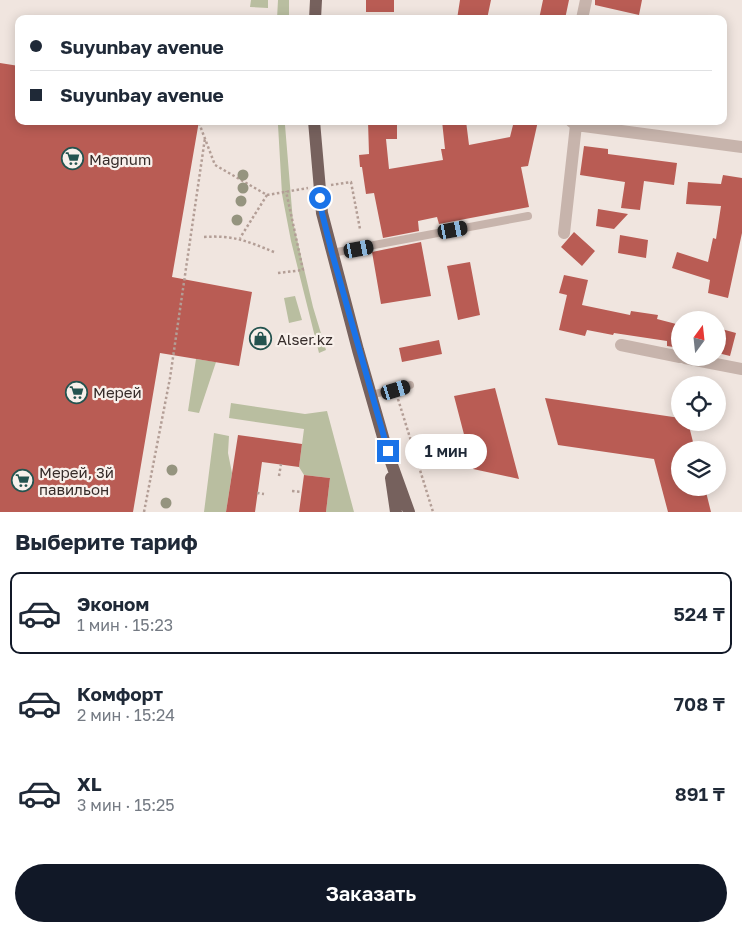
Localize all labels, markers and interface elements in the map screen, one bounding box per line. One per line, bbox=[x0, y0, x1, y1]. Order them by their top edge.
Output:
text: Suyunbay avenue bbox=[60, 35, 224, 58]
text: Suyunbay avenue bbox=[60, 83, 224, 106]
supermarket icon: Magnum bbox=[61, 147, 85, 171]
place label: Magnum bbox=[89, 150, 151, 168]
route start bbox=[309, 187, 331, 209]
car bbox=[436, 220, 469, 240]
car bbox=[342, 239, 375, 259]
north arrow bbox=[671, 311, 726, 366]
map controls bbox=[671, 311, 726, 496]
shop icon: Alser.kz bbox=[249, 327, 273, 351]
place label: Alser.kz bbox=[277, 330, 333, 348]
button: locate bbox=[671, 376, 726, 431]
car bbox=[379, 378, 412, 402]
supermarket icon: Мерей bbox=[65, 380, 89, 404]
place label: Мерей bbox=[93, 383, 142, 401]
callout: 1 мин bbox=[406, 434, 488, 468]
route end bbox=[377, 440, 399, 462]
text: 1 мин bbox=[424, 441, 468, 461]
button: layers bbox=[671, 441, 726, 496]
place label: Мерей, 3й павильон bbox=[39, 463, 114, 498]
supermarket icon: Мерей, 3й павильон bbox=[11, 469, 35, 493]
text: Выберите тариф bbox=[15, 528, 198, 555]
icon: car bbox=[17, 591, 62, 636]
text: Эконом bbox=[77, 592, 149, 615]
text: 524 ₸ bbox=[673, 602, 725, 625]
text: 1 мин · 15:23 bbox=[77, 615, 173, 635]
icon: car bbox=[17, 681, 62, 726]
text: Комфорт bbox=[77, 682, 163, 705]
text: 708 ₸ bbox=[674, 692, 725, 715]
text: 2 мин · 15:24 bbox=[77, 705, 175, 725]
icon: car bbox=[17, 771, 62, 816]
text: XL bbox=[77, 772, 102, 795]
text: 891 ₸ bbox=[675, 782, 725, 805]
text: 3 мин · 15:25 bbox=[77, 795, 175, 815]
button: Заказать bbox=[15, 864, 727, 922]

